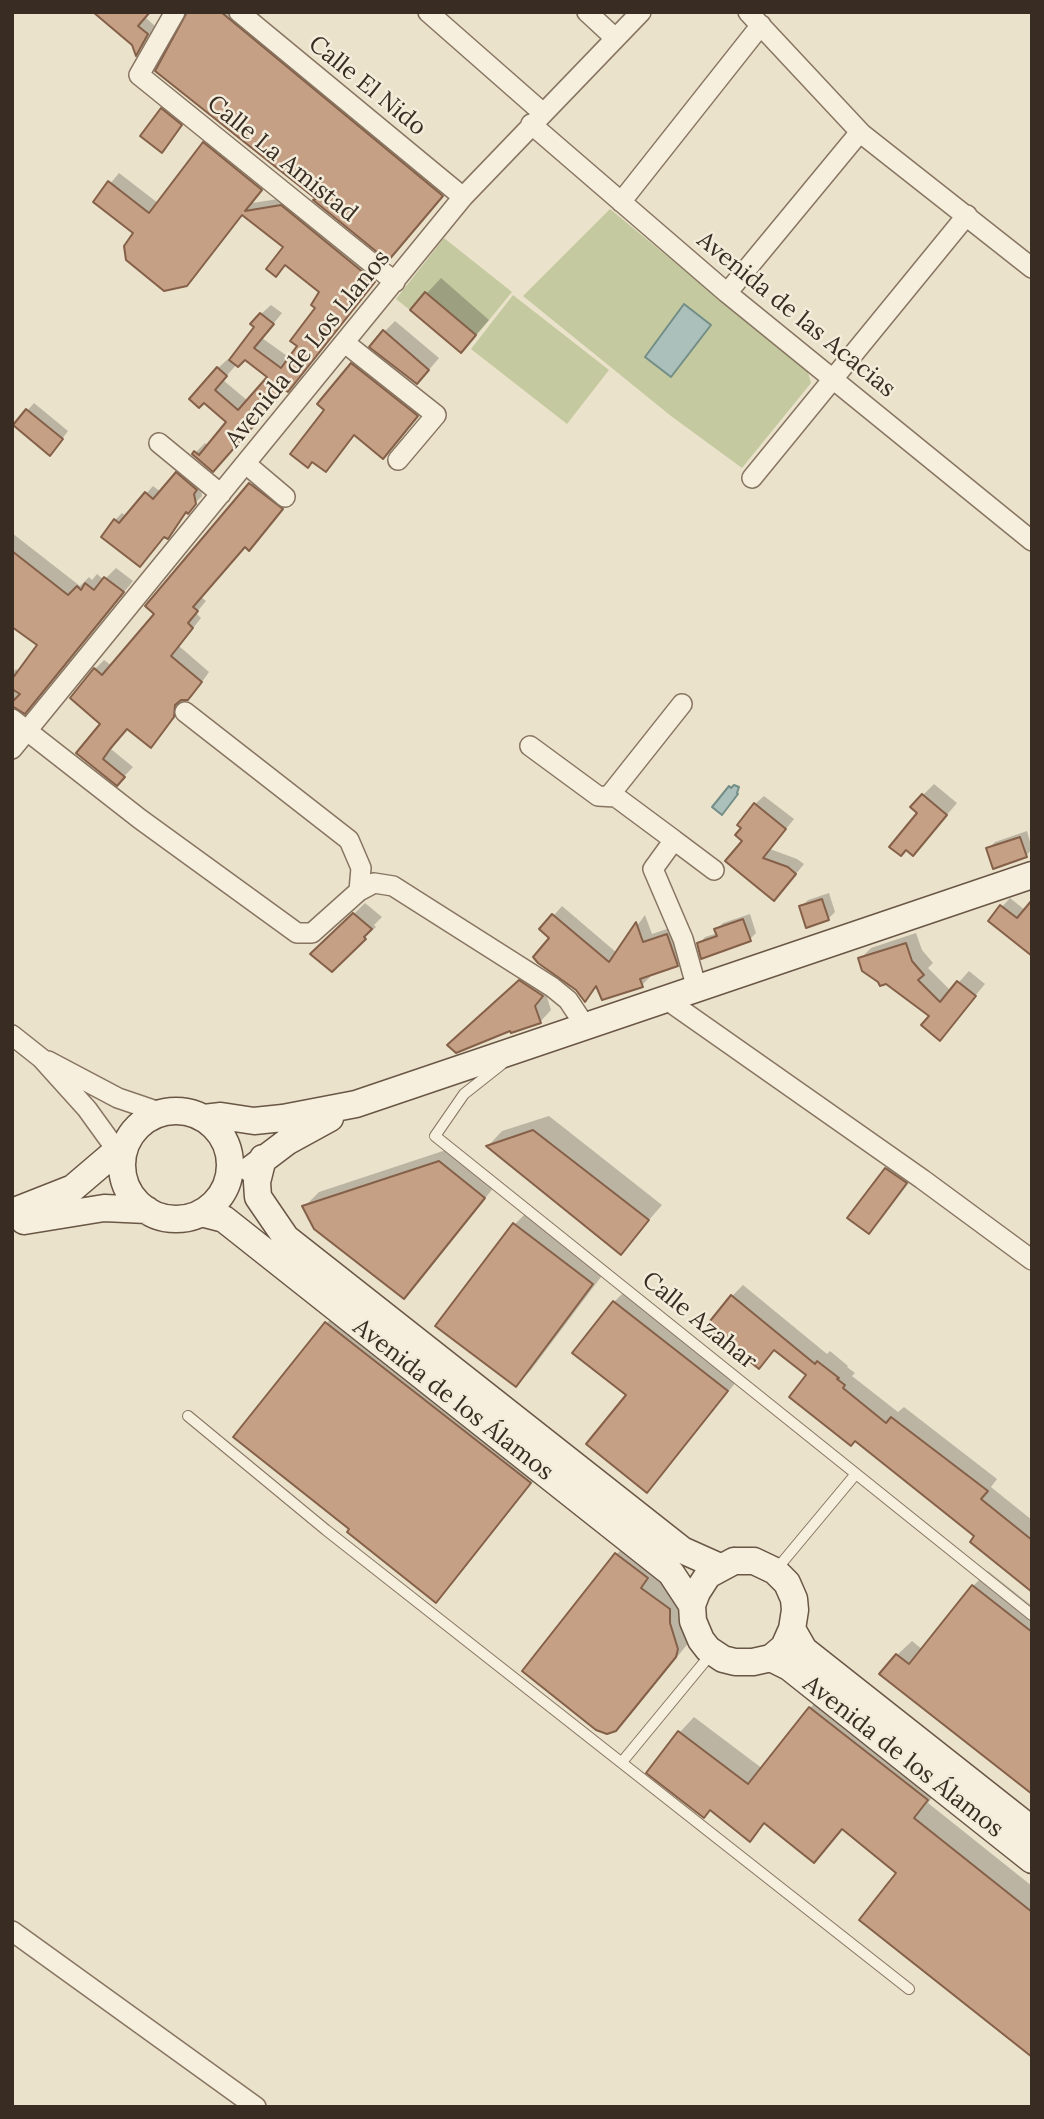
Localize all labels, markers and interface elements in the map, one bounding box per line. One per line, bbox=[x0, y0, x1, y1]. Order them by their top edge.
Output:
street label: Calle El Nido bbox=[302, 30, 432, 142]
street label: Calle La Amistad bbox=[201, 90, 363, 228]
street label: Avenida de las Acacias bbox=[691, 226, 901, 404]
street label: Avenida de Los Llanos bbox=[220, 245, 396, 453]
street label: Calle Azahar bbox=[636, 1266, 762, 1376]
street label: Avenida de los Álamos bbox=[347, 1313, 559, 1487]
street label: Avenida de los Álamos bbox=[797, 1670, 1009, 1844]

